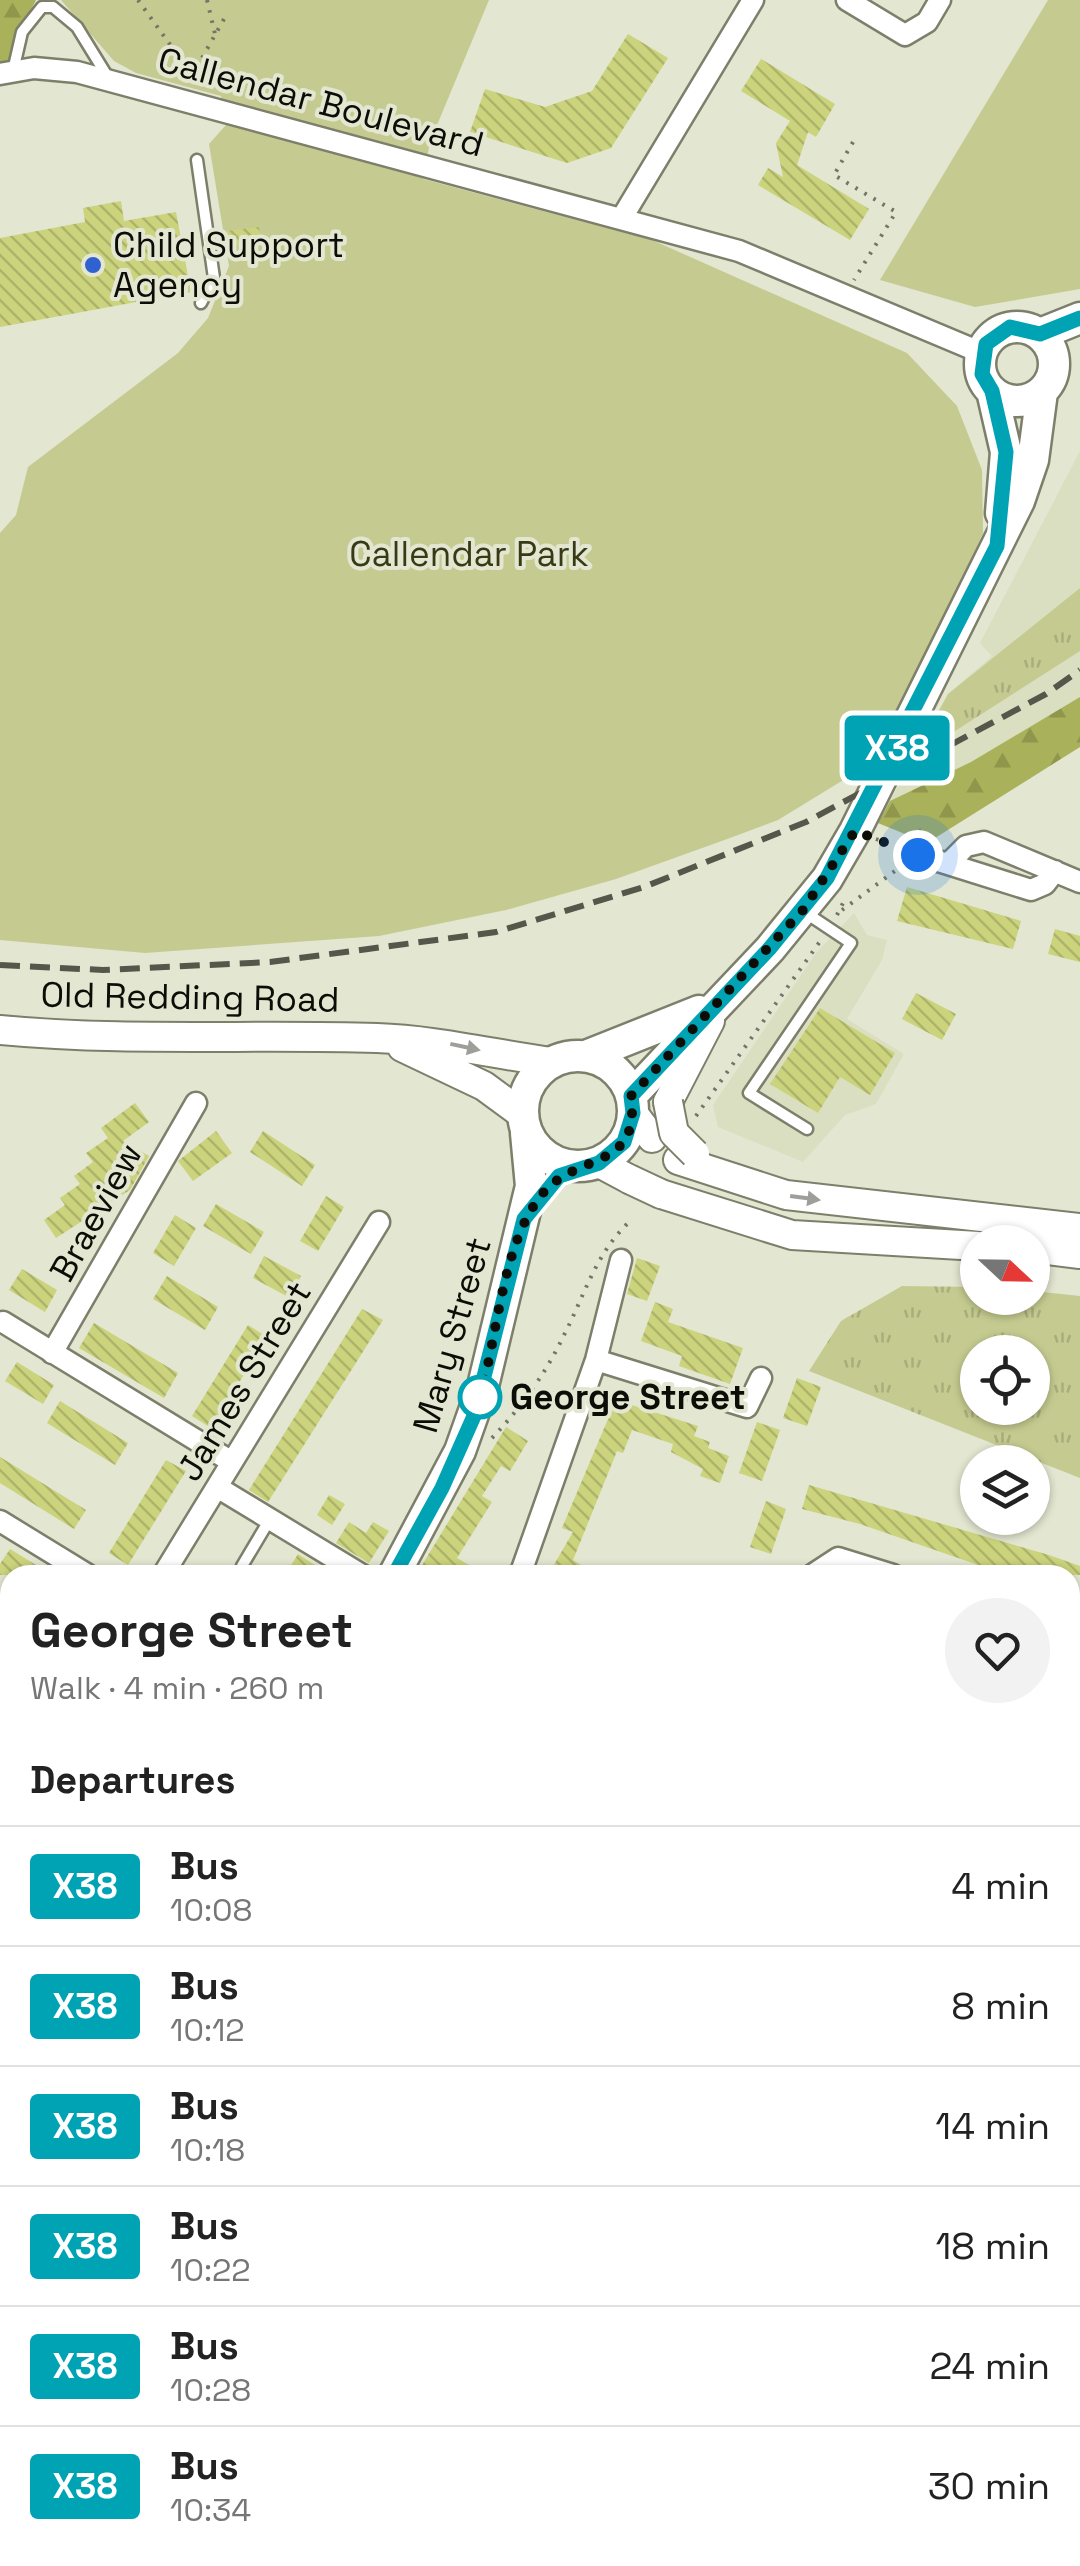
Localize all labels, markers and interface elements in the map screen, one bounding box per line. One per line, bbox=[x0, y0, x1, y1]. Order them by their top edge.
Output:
street label: Callendar Boulevard bbox=[153, 37, 489, 167]
place label: Child Support Agency bbox=[113, 223, 344, 307]
marker: Child Support Agency bbox=[82, 254, 104, 276]
park label: Callendar Park bbox=[349, 532, 589, 576]
line badge: X38 bbox=[840, 716, 954, 780]
text: X38 bbox=[865, 726, 929, 770]
your location bbox=[893, 830, 943, 880]
street label: Old Redding Road bbox=[40, 972, 340, 1022]
one-way arrow bbox=[450, 1040, 481, 1056]
street label: Braeview bbox=[40, 1135, 152, 1289]
one-way arrow bbox=[790, 1190, 821, 1206]
north arrow bbox=[960, 1225, 1050, 1315]
map controls bbox=[960, 1225, 1050, 1535]
street label: Mary Street bbox=[403, 1232, 501, 1438]
street label: James Street bbox=[167, 1273, 321, 1489]
button: locate bbox=[960, 1335, 1050, 1425]
place label: George Street bbox=[510, 1375, 746, 1419]
marker: George Street bbox=[459, 1376, 501, 1418]
button: layers bbox=[960, 1445, 1050, 1535]
button: heart bbox=[945, 1598, 1050, 1703]
text: George Street bbox=[30, 1600, 353, 1661]
text: Walk · 4 min · 260 m bbox=[30, 1668, 324, 1708]
text: Departures bbox=[30, 1756, 235, 1804]
text: Bus bbox=[170, 1842, 239, 1890]
text: 4 min bbox=[951, 1862, 1050, 1910]
text: X38 bbox=[53, 1864, 117, 1908]
text: 10:08 bbox=[170, 1890, 252, 1930]
text: Bus bbox=[170, 1962, 239, 2010]
text: 8 min bbox=[951, 1982, 1050, 2030]
text: X38 bbox=[53, 1984, 117, 2028]
text: 10:12 bbox=[170, 2010, 245, 2050]
text: Bus bbox=[170, 2082, 239, 2130]
text: 14 min bbox=[935, 2102, 1050, 2150]
text: X38 bbox=[53, 2104, 117, 2148]
text: 10:18 bbox=[170, 2130, 245, 2170]
text: Bus bbox=[170, 2202, 239, 2250]
text: 18 min bbox=[935, 2222, 1050, 2270]
text: X38 bbox=[53, 2224, 117, 2268]
text: 10:22 bbox=[170, 2250, 251, 2290]
text: Bus bbox=[170, 2322, 239, 2370]
text: 24 min bbox=[929, 2342, 1050, 2390]
text: X38 bbox=[53, 2344, 117, 2388]
text: 10:28 bbox=[170, 2370, 251, 2410]
text: Bus bbox=[170, 2442, 239, 2490]
text: 30 min bbox=[928, 2462, 1050, 2510]
text: X38 bbox=[53, 2464, 117, 2508]
text: 10:34 bbox=[170, 2490, 251, 2530]

